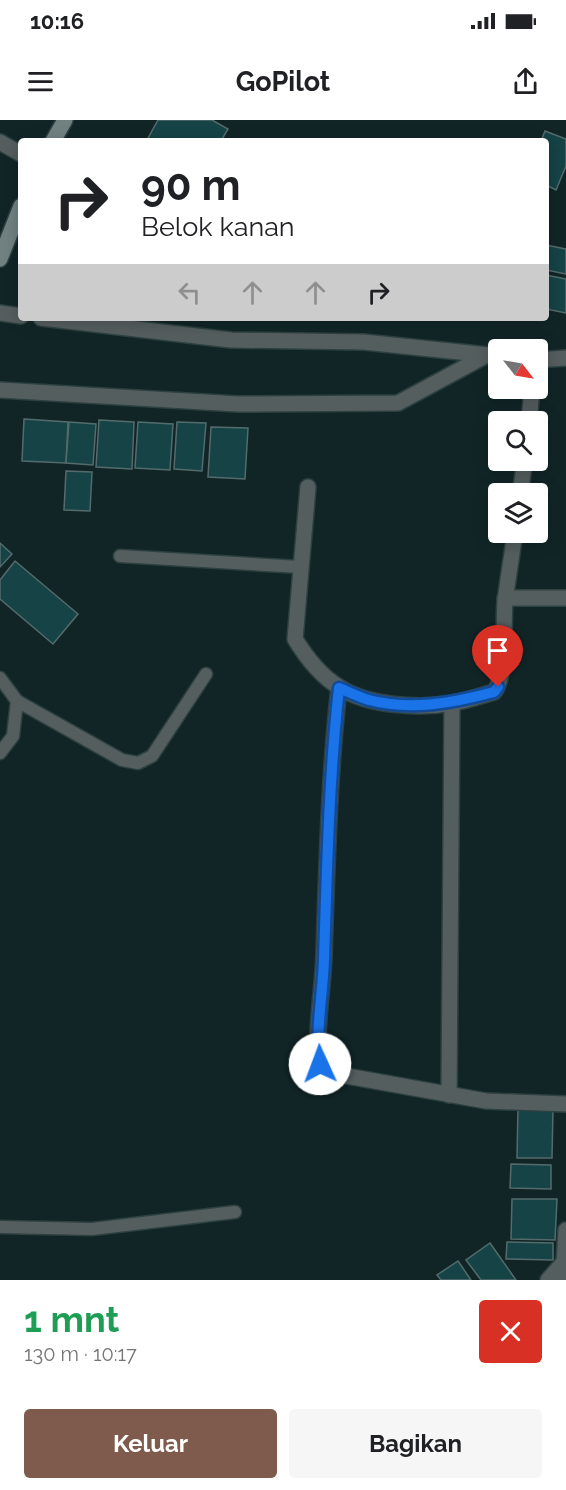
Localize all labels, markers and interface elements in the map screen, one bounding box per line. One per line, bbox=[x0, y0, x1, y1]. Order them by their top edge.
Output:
text: 10:16 bbox=[30, 8, 84, 34]
icon: menu bbox=[24, 65, 57, 98]
icon: share bbox=[509, 65, 542, 98]
text: GoPilot bbox=[236, 66, 330, 97]
text: 90 m bbox=[141, 161, 241, 210]
icon: right bbox=[42, 162, 120, 240]
text: Belok kanan bbox=[141, 211, 295, 242]
icon: left bbox=[173, 276, 206, 309]
icon: ahead bbox=[236, 276, 269, 309]
icon: ahead bbox=[299, 276, 332, 309]
icon: right bbox=[362, 276, 395, 309]
north arrow bbox=[488, 339, 548, 399]
map controls bbox=[488, 339, 548, 543]
button: search bbox=[488, 411, 548, 471]
button: layers bbox=[488, 483, 548, 543]
pin bbox=[472, 625, 523, 687]
icon: arrive bbox=[481, 634, 514, 667]
position arrow bbox=[288, 1032, 352, 1096]
text: 1 mnt bbox=[24, 1298, 119, 1340]
button: close bbox=[479, 1300, 542, 1363]
text: 130 m · 10:17 bbox=[24, 1342, 137, 1366]
button: Keluar bbox=[24, 1409, 277, 1478]
button: Bagikan bbox=[289, 1409, 542, 1478]

